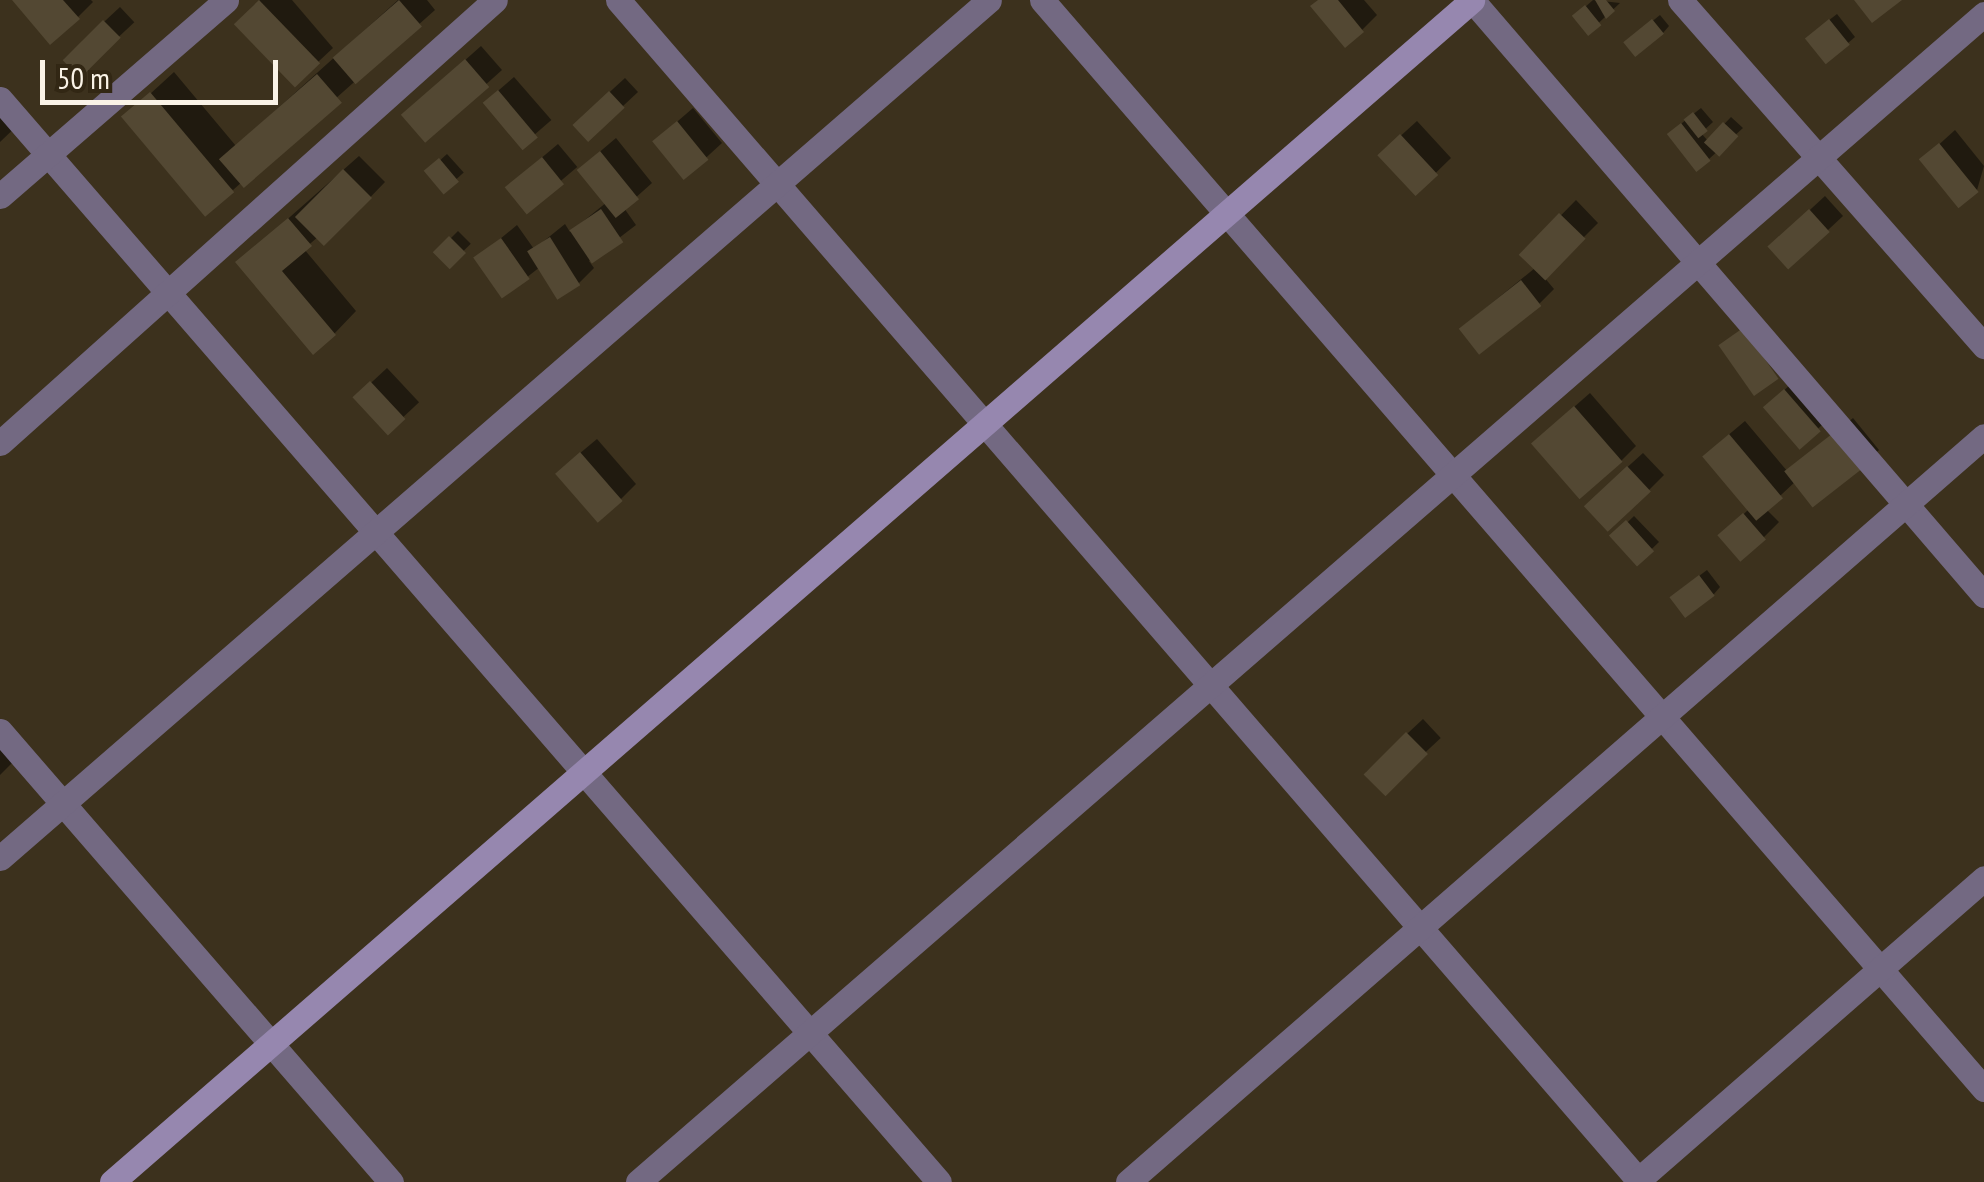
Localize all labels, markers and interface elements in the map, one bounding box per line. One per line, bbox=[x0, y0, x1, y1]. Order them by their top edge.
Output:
scale bar bbox=[45, 40, 282, 102]
text: 50 m bbox=[57, 58, 110, 97]

